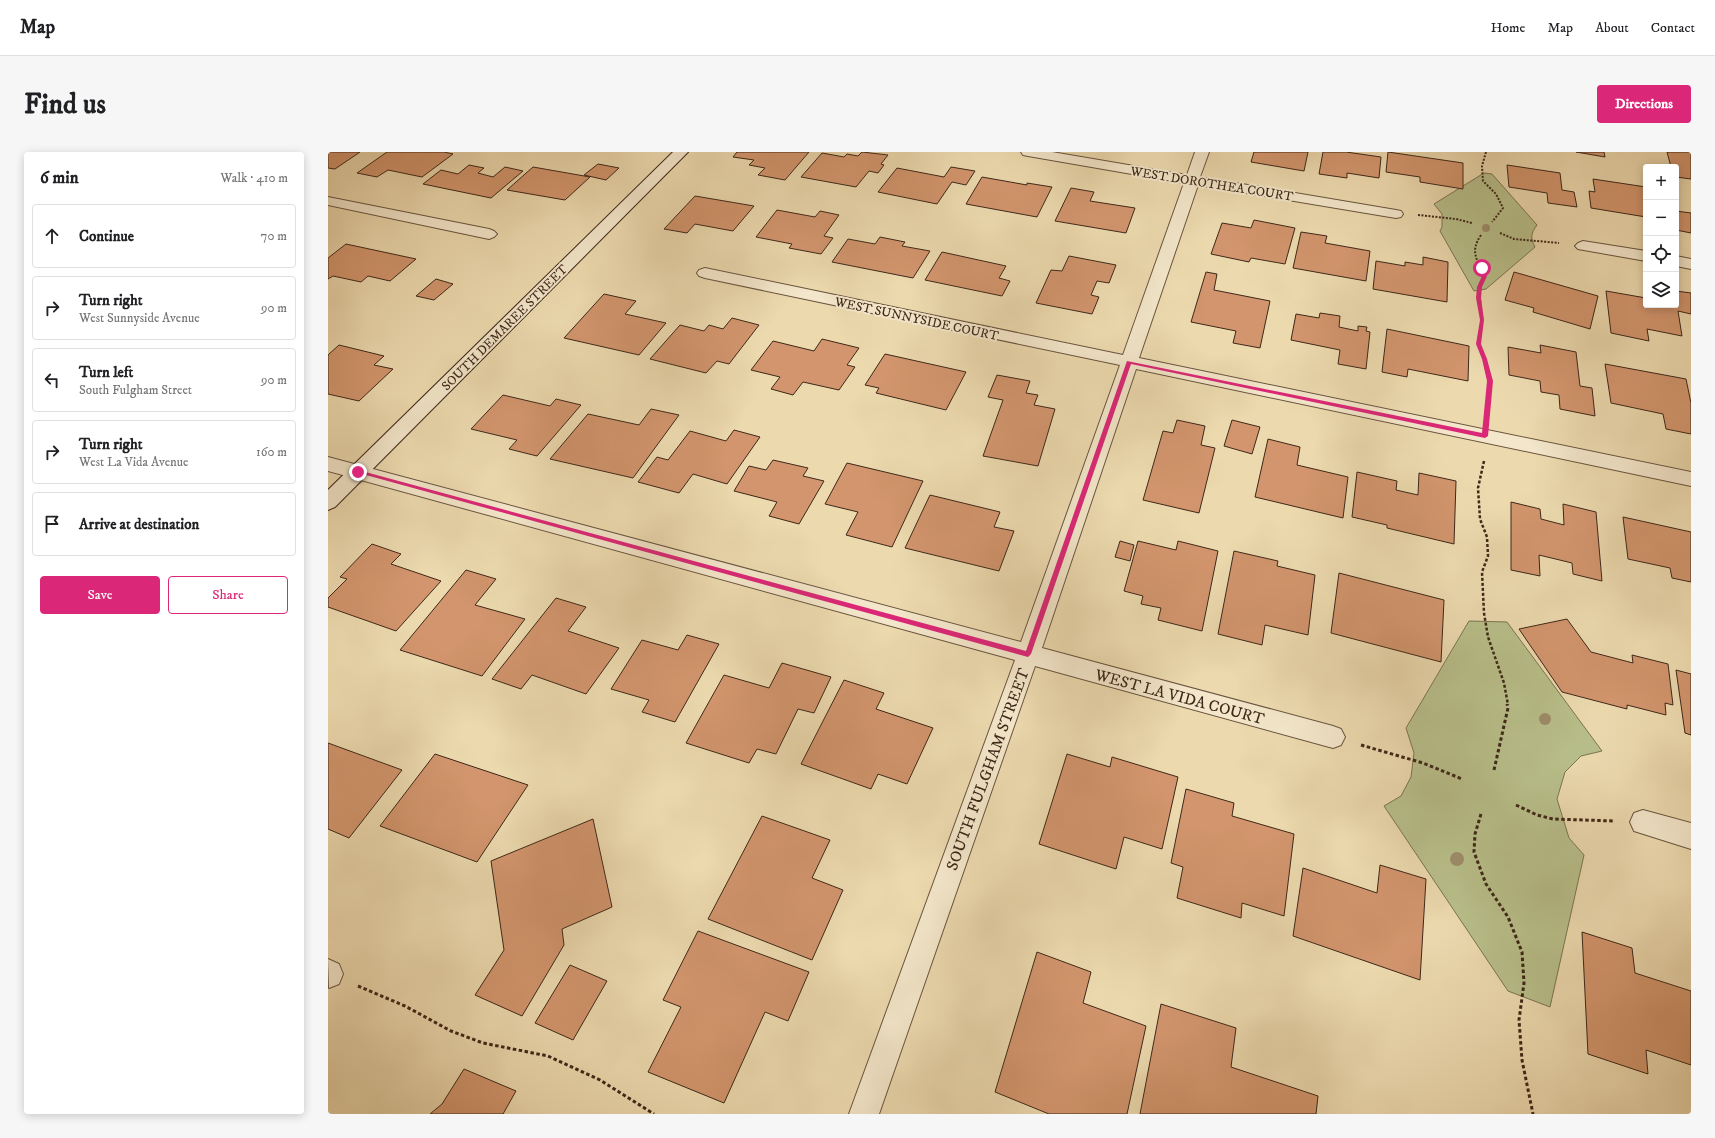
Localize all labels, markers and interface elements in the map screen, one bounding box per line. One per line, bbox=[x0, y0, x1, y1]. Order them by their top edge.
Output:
text: Map bbox=[20, 16, 55, 39]
text: Home bbox=[1491, 19, 1525, 37]
text: Map bbox=[1547, 19, 1573, 37]
text: About bbox=[1595, 19, 1629, 37]
text: Contact bbox=[1651, 19, 1695, 37]
button: Directions bbox=[1597, 85, 1691, 123]
text: Find us bbox=[24, 87, 106, 122]
street label: WEST DOROTHEA COURT bbox=[1128, 163, 1294, 205]
map controls bbox=[1643, 164, 1679, 308]
button: + bbox=[1643, 164, 1679, 200]
text: 6 min bbox=[40, 167, 79, 189]
text: Walk · 410 m bbox=[221, 170, 288, 186]
button: − bbox=[1643, 200, 1679, 236]
icon: ahead bbox=[41, 225, 63, 247]
text: Continue bbox=[79, 227, 134, 246]
text: 70 m bbox=[261, 228, 287, 244]
button: locate bbox=[1643, 236, 1679, 272]
route start bbox=[1473, 259, 1491, 277]
street label: SOUTH DEMAREE STREET bbox=[438, 261, 571, 394]
button: layers bbox=[1643, 272, 1679, 308]
text: Turn right bbox=[79, 291, 142, 310]
street label: WEST SUNNYSIDE COURT bbox=[832, 294, 1000, 344]
icon: right bbox=[41, 297, 63, 319]
text: 90 m bbox=[261, 300, 287, 316]
text: West Sunnyside Avenue bbox=[79, 310, 200, 326]
text: Turn left bbox=[79, 363, 133, 382]
icon: left bbox=[41, 369, 63, 391]
text: 90 m bbox=[261, 372, 287, 388]
text: South Fulgham Street bbox=[79, 382, 192, 398]
text: Turn right bbox=[79, 435, 142, 454]
icon: right bbox=[41, 441, 63, 463]
text: 160 m bbox=[256, 444, 287, 460]
text: West La Vida Avenue bbox=[79, 454, 188, 470]
route end bbox=[349, 463, 367, 481]
icon: arrive bbox=[41, 513, 63, 535]
text: Arrive at destination bbox=[79, 515, 199, 534]
button: Save bbox=[40, 576, 160, 614]
button: Share bbox=[168, 576, 288, 614]
street label: WEST LA VIDA COURT bbox=[1092, 664, 1267, 729]
street label: SOUTH FULGHAM STREET bbox=[942, 666, 1034, 873]

